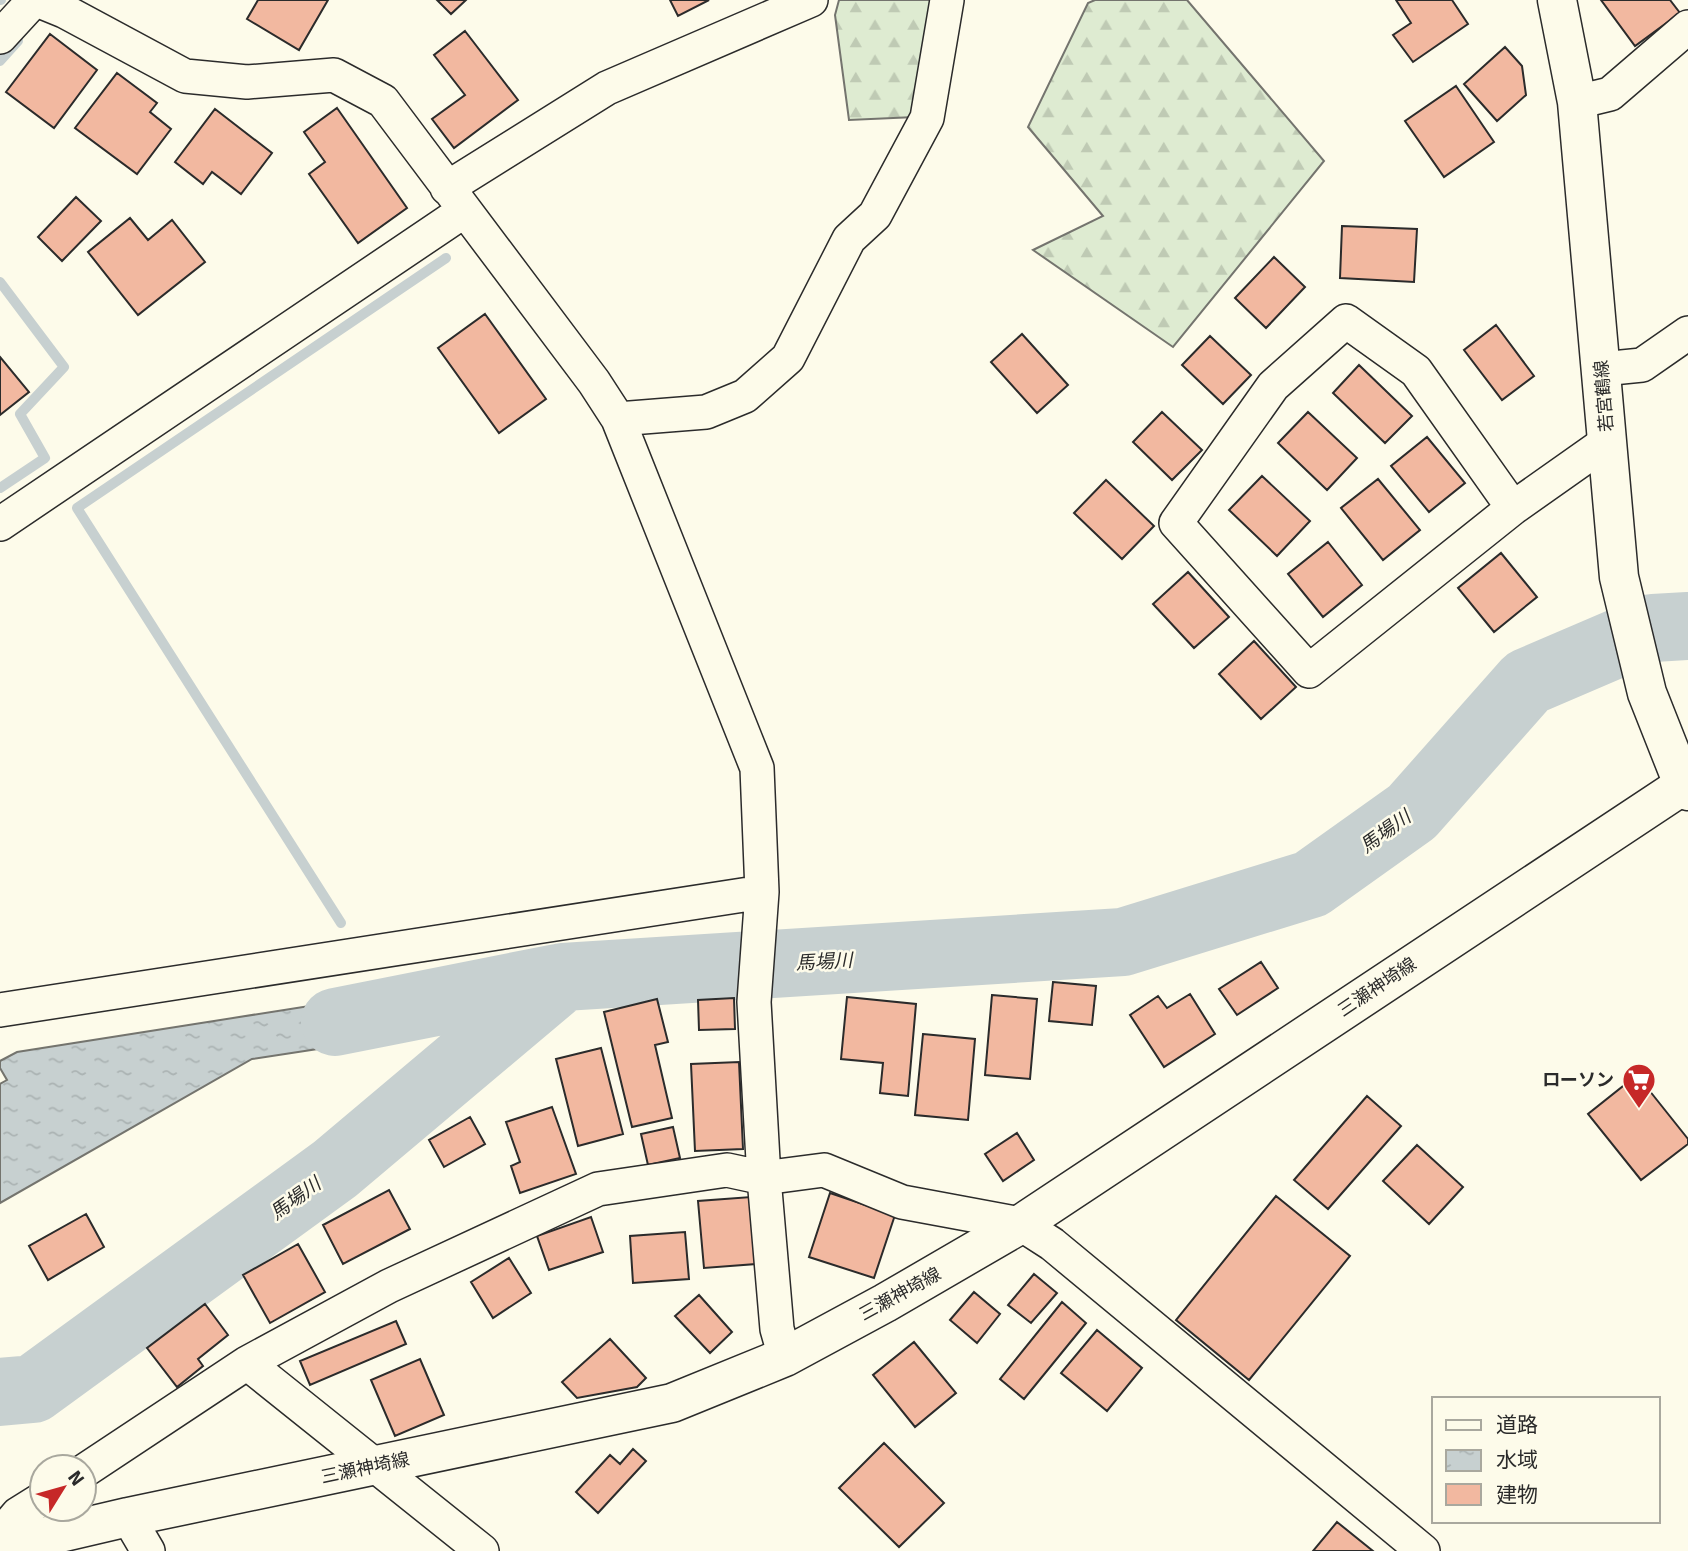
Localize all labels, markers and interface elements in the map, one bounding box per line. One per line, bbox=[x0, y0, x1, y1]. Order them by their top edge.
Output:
street label: 若宮鶴線 bbox=[1590, 359, 1618, 433]
water label: 馬場川 bbox=[1355, 804, 1417, 858]
water label: 馬場川 bbox=[795, 948, 855, 975]
street label: 三瀬神埼線 bbox=[1334, 953, 1420, 1021]
supermarket icon: ローソン bbox=[1620, 1061, 1658, 1110]
place label: ローソン bbox=[1542, 1069, 1614, 1091]
water label: 馬場川 bbox=[265, 1171, 327, 1225]
street label: 三瀬神埼線 bbox=[855, 1263, 945, 1325]
legend bbox=[1432, 1397, 1660, 1523]
text: 道路 bbox=[1496, 1412, 1538, 1438]
text: 水域 bbox=[1496, 1447, 1538, 1473]
street label: 三瀬神埼線 bbox=[319, 1448, 411, 1488]
north arrow bbox=[28, 1453, 98, 1523]
text: N bbox=[62, 1466, 89, 1491]
text: 建物 bbox=[1496, 1482, 1538, 1508]

